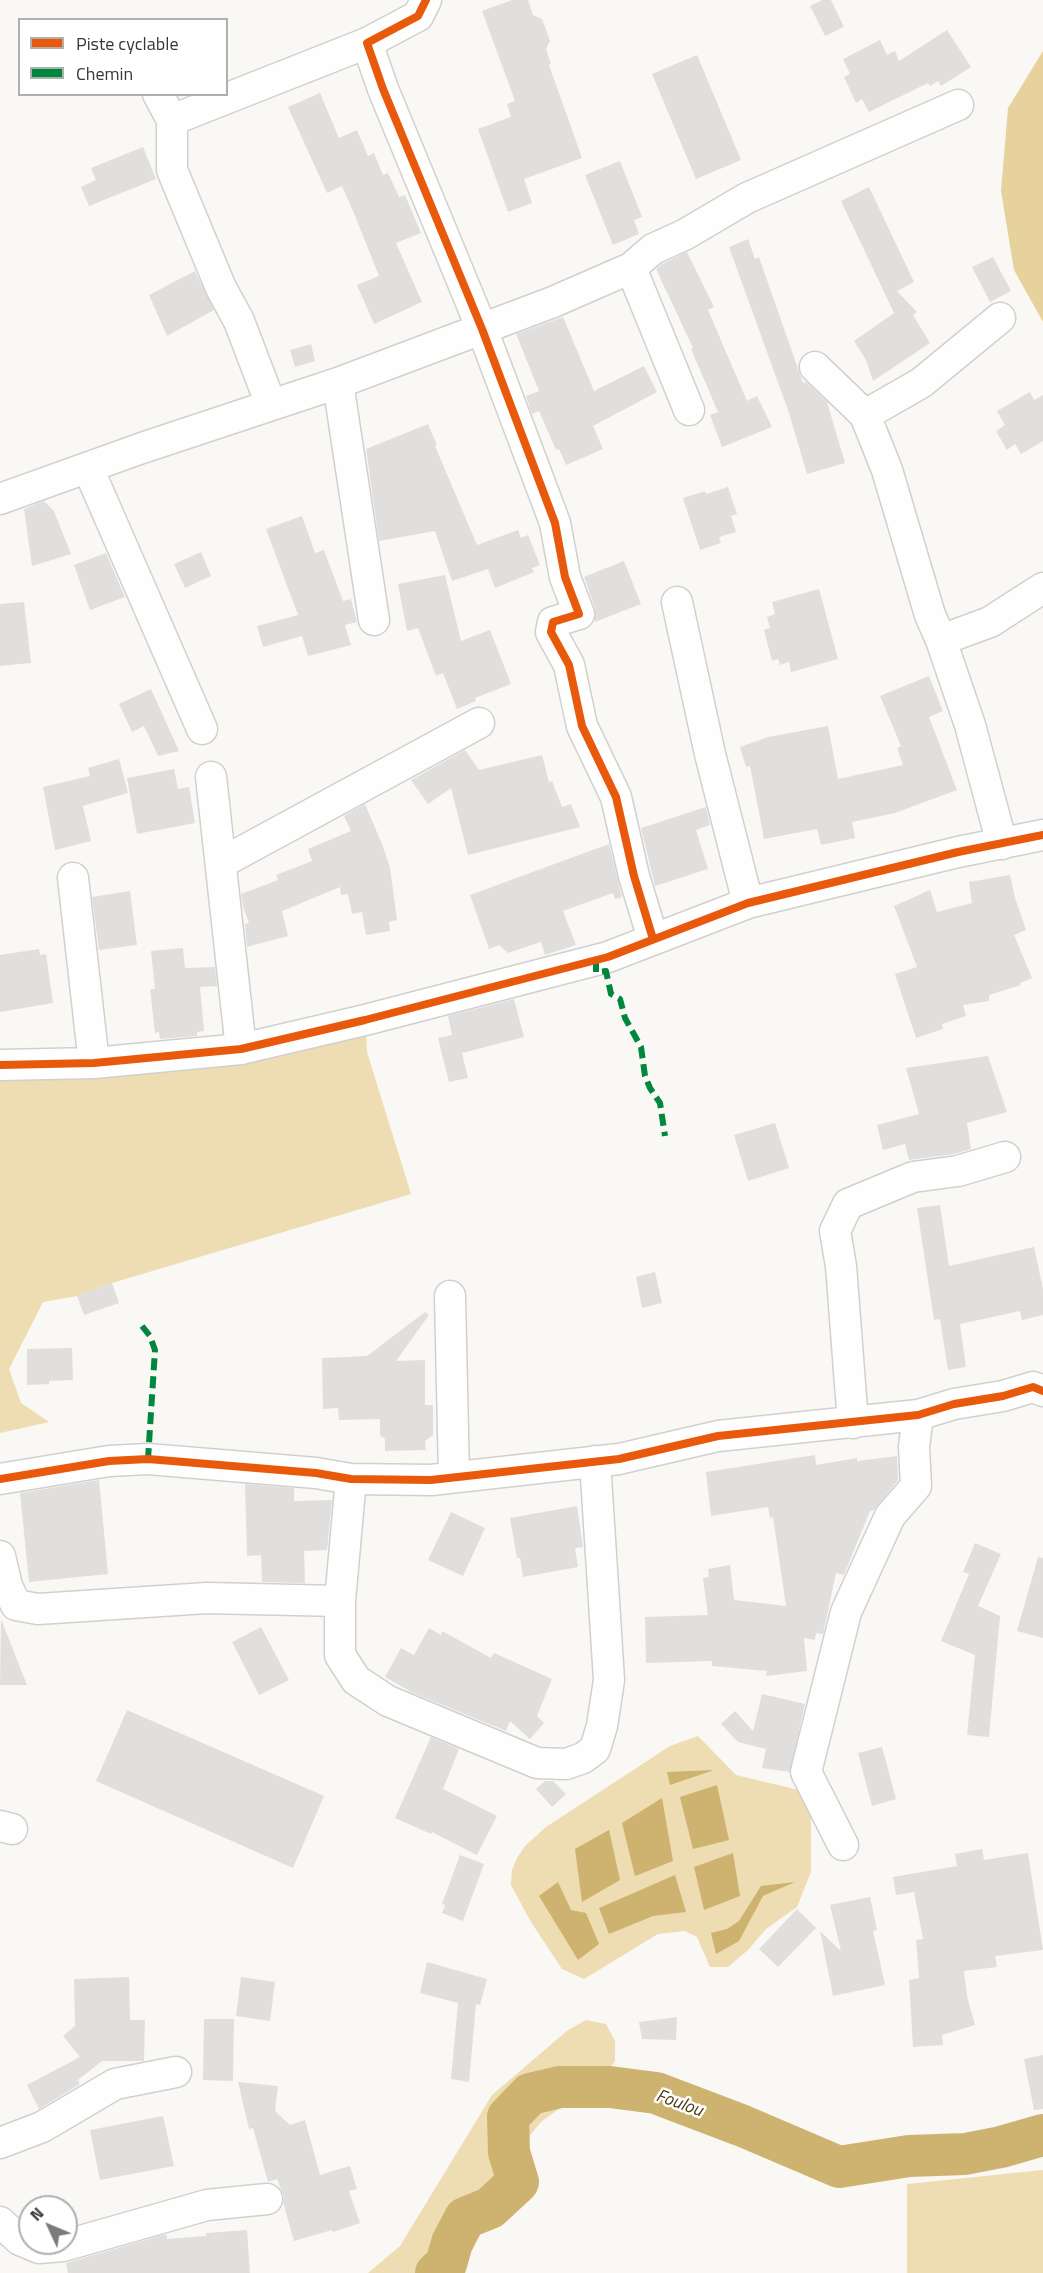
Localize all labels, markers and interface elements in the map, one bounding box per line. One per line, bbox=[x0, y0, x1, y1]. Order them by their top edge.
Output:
legend bbox=[18, 18, 228, 96]
text: Piste cyclable bbox=[76, 30, 178, 57]
text: Chemin bbox=[76, 60, 133, 87]
water label: Foulou bbox=[653, 2086, 705, 2122]
north arrow bbox=[18, 2195, 78, 2255]
text: N bbox=[24, 2202, 49, 2226]

